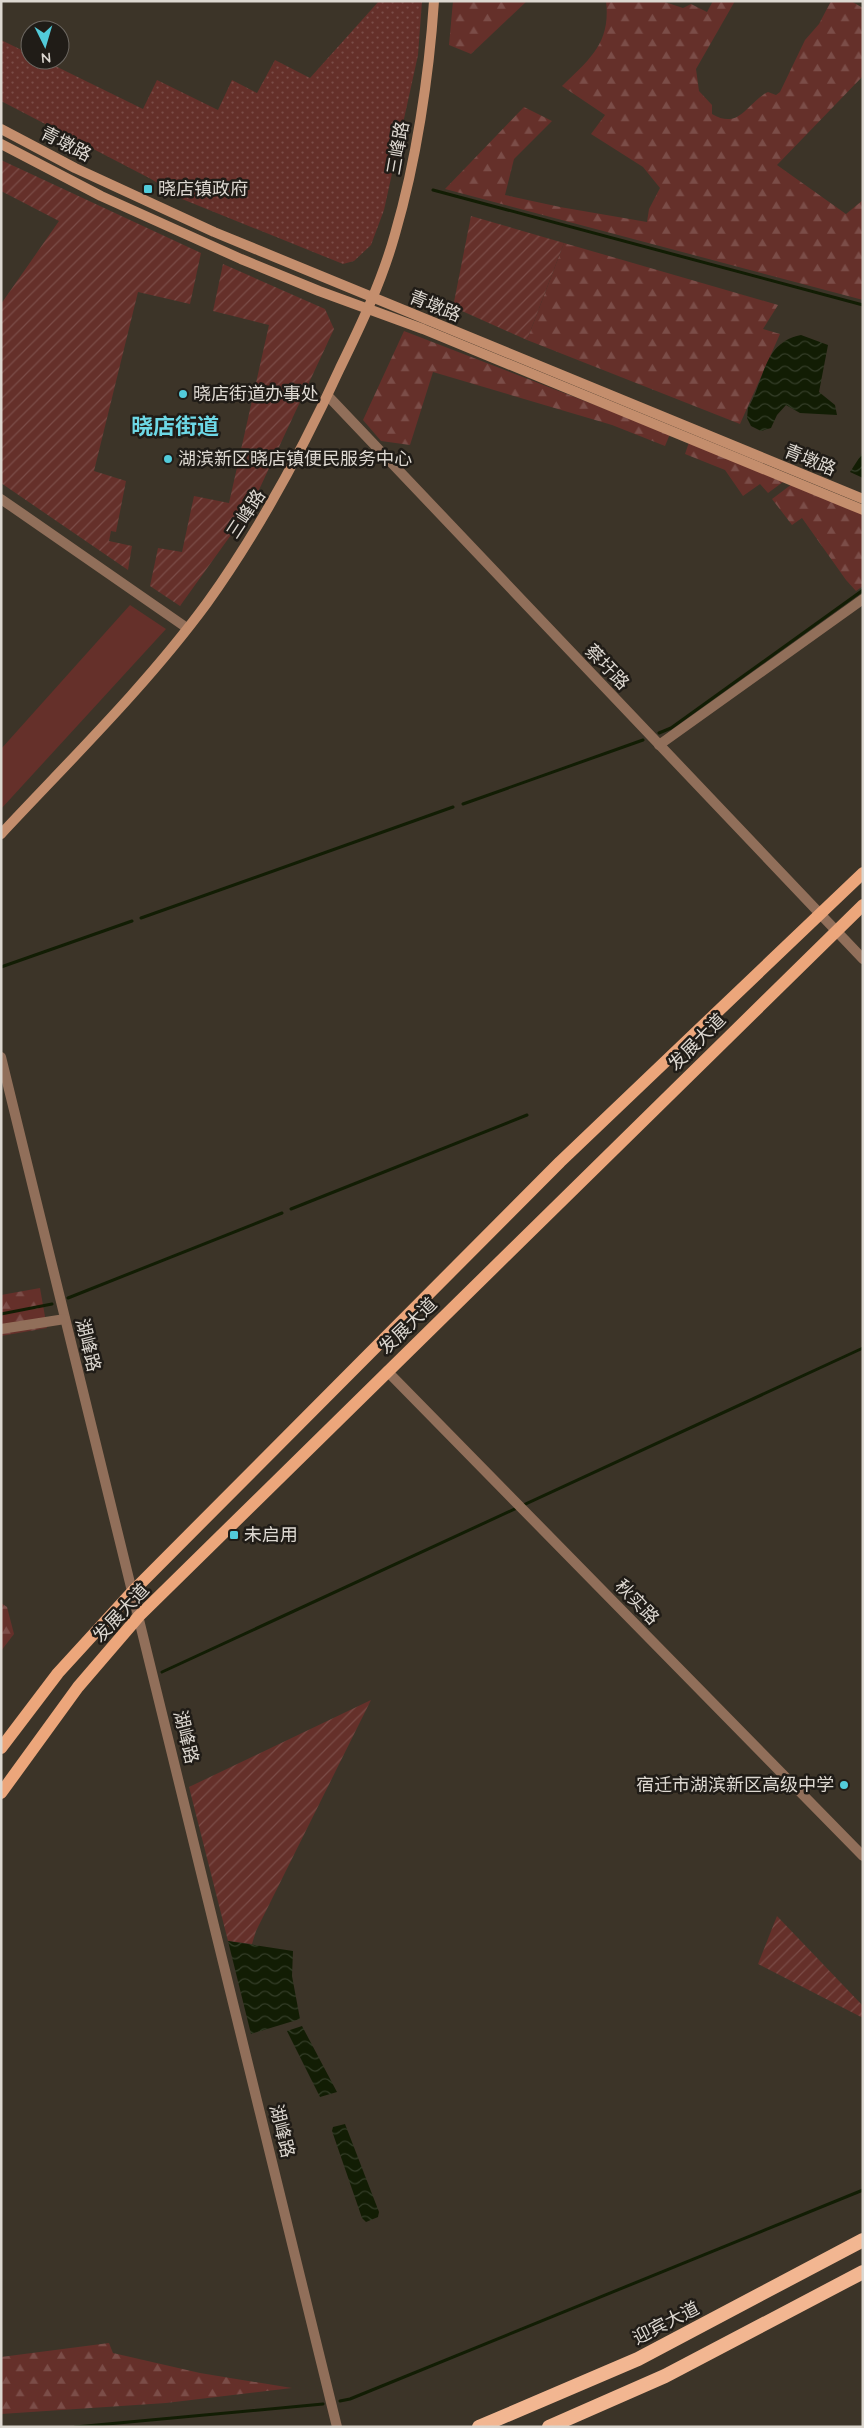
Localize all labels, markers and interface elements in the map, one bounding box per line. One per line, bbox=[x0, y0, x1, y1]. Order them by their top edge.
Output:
north arrow bbox=[20, 20, 70, 70]
text: N bbox=[40, 49, 52, 67]
street label: 三峰路 bbox=[381, 119, 414, 176]
street label: 青墩路 bbox=[37, 121, 96, 166]
place label: 晓店镇政府 bbox=[158, 177, 248, 200]
marker: 晓店镇政府 bbox=[142, 183, 154, 195]
street label: 青墩路 bbox=[406, 285, 465, 326]
place label: 晓店街道办事处 bbox=[193, 382, 319, 405]
marker: 晓店街道办事处 bbox=[177, 388, 189, 400]
district label: 晓店街道 bbox=[131, 412, 219, 440]
street label: 青墩路 bbox=[781, 439, 840, 480]
place label: 湖滨新区晓店镇便民服务中心 bbox=[178, 447, 412, 470]
marker: 湖滨新区晓店镇便民服务中心 bbox=[162, 453, 174, 465]
street label: 三峰路 bbox=[221, 485, 270, 543]
street label: 蔡圩路 bbox=[580, 639, 634, 694]
street label: 发展大道 bbox=[663, 1008, 730, 1075]
street label: 发展大道 bbox=[374, 1292, 442, 1359]
street label: 湖峰路 bbox=[71, 1316, 106, 1374]
place label: 未启用 bbox=[244, 1523, 298, 1546]
marker: 未启用 bbox=[228, 1529, 240, 1541]
street label: 秋实路 bbox=[610, 1574, 664, 1629]
street label: 发展大道 bbox=[88, 1578, 154, 1647]
street label: 湖峰路 bbox=[169, 1708, 204, 1766]
place label: 宿迁市湖滨新区高级中学 bbox=[636, 1773, 834, 1796]
marker: 宿迁市湖滨新区高级中学 bbox=[838, 1779, 850, 1791]
street label: 湖峰路 bbox=[265, 2102, 300, 2160]
street label: 迎宾大道 bbox=[628, 2296, 703, 2349]

